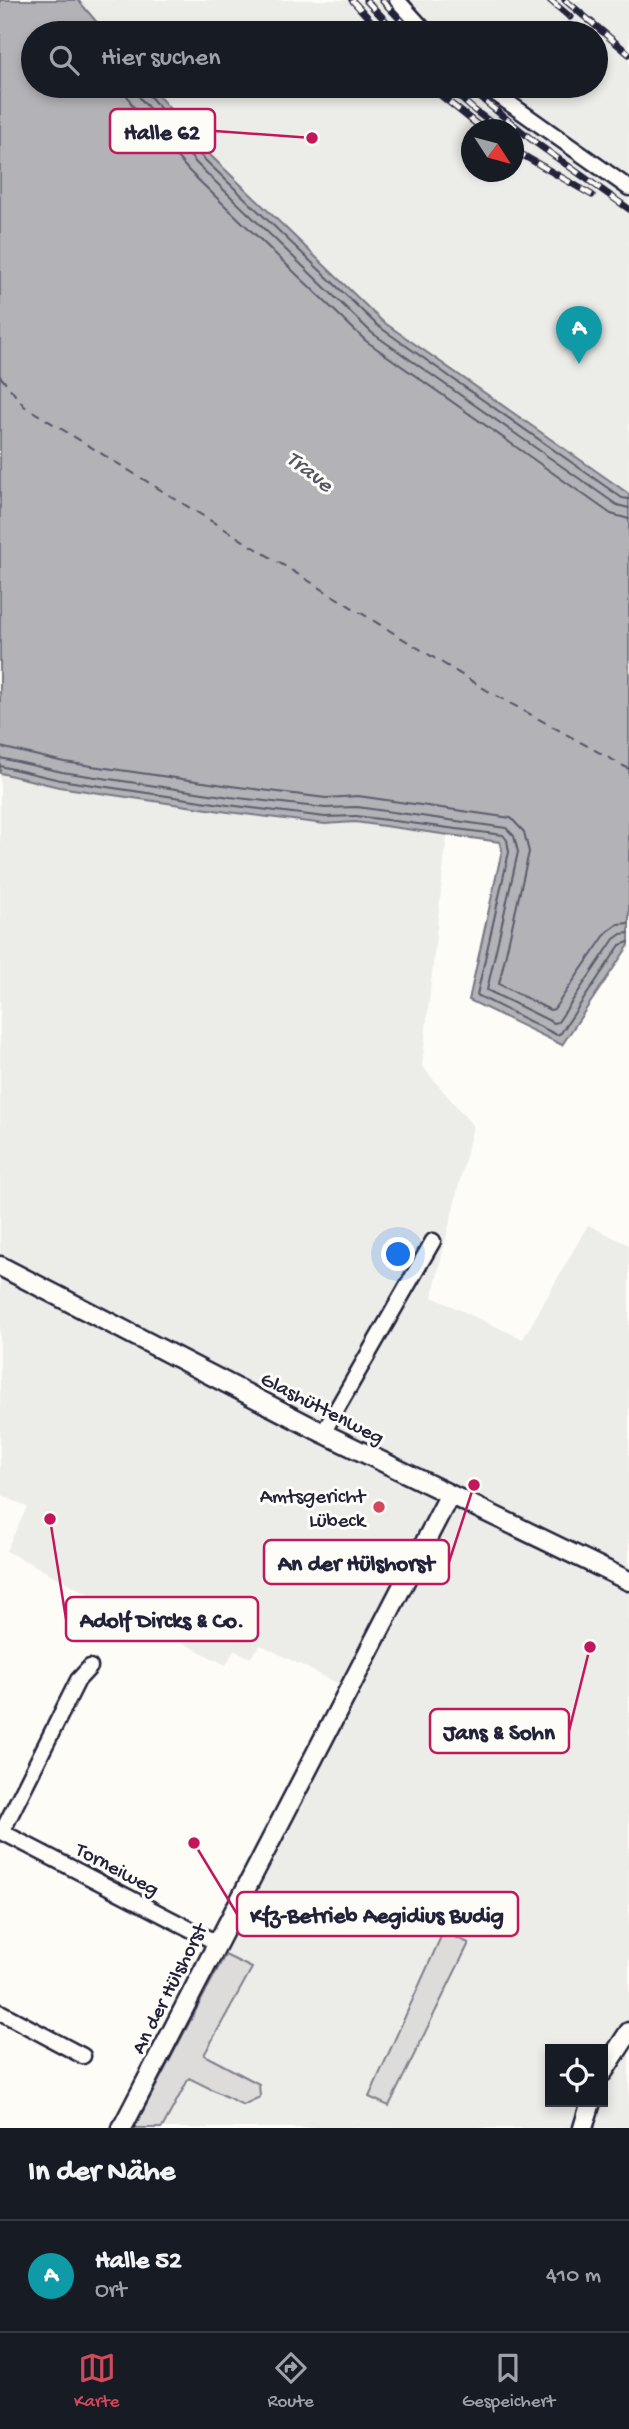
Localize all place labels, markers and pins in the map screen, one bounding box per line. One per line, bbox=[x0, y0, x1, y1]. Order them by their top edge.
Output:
callout: Halle 62 bbox=[110, 109, 215, 153]
pin: A bbox=[556, 306, 602, 364]
place label: Amtsgericht Lübeck bbox=[260, 1486, 368, 1535]
marker: Amtsgericht Lübeck bbox=[371, 1499, 387, 1515]
callout: An der Hülshorst bbox=[264, 1540, 449, 1584]
callout: Adolf Dircks & Co. bbox=[66, 1597, 258, 1641]
callout: Jans & Sohn bbox=[430, 1709, 569, 1753]
callout: Kfz-Betrieb Aegidius Budig bbox=[237, 1892, 518, 1936]

